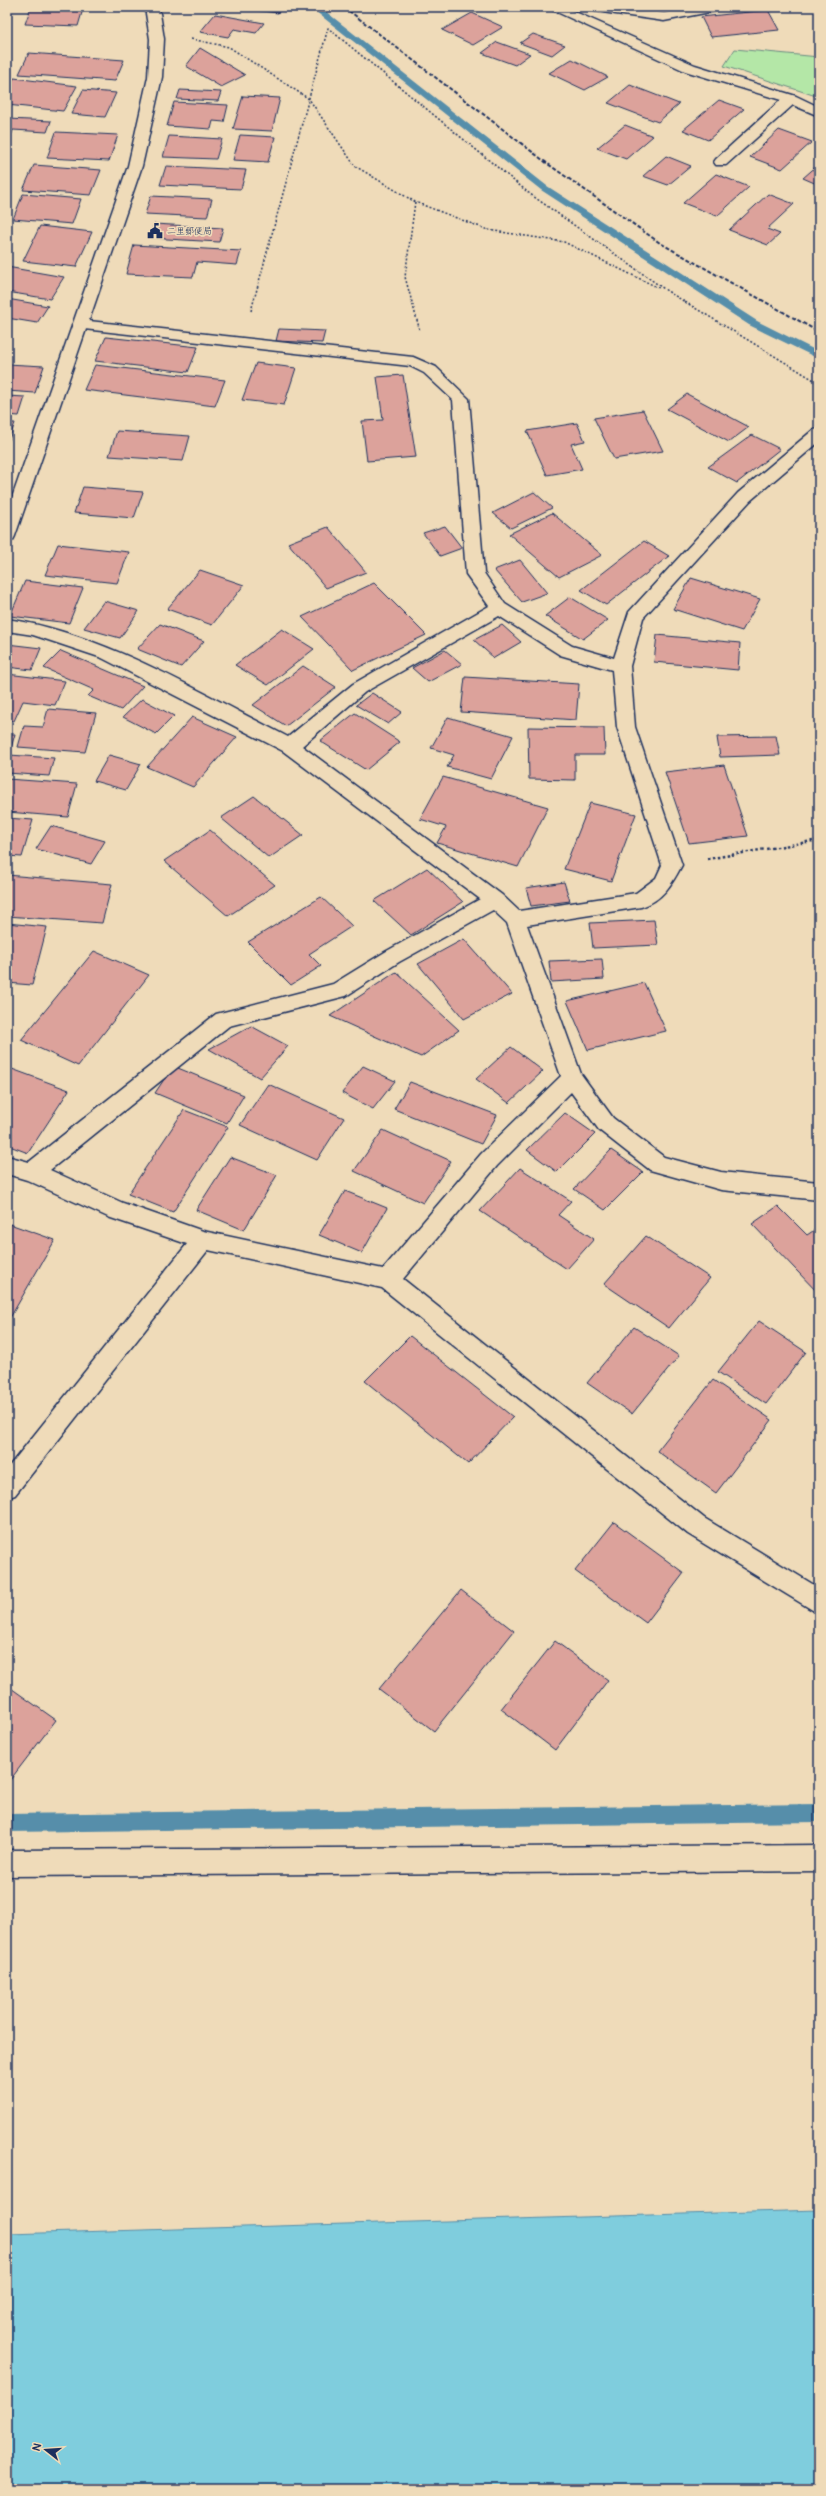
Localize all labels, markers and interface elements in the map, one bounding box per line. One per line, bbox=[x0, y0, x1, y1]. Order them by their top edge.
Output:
public building icon: 二里郵便局 bbox=[146, 222, 164, 240]
place label: 二里郵便局 bbox=[167, 226, 212, 237]
north arrow bbox=[26, 2430, 66, 2470]
text: N bbox=[30, 2441, 44, 2453]

